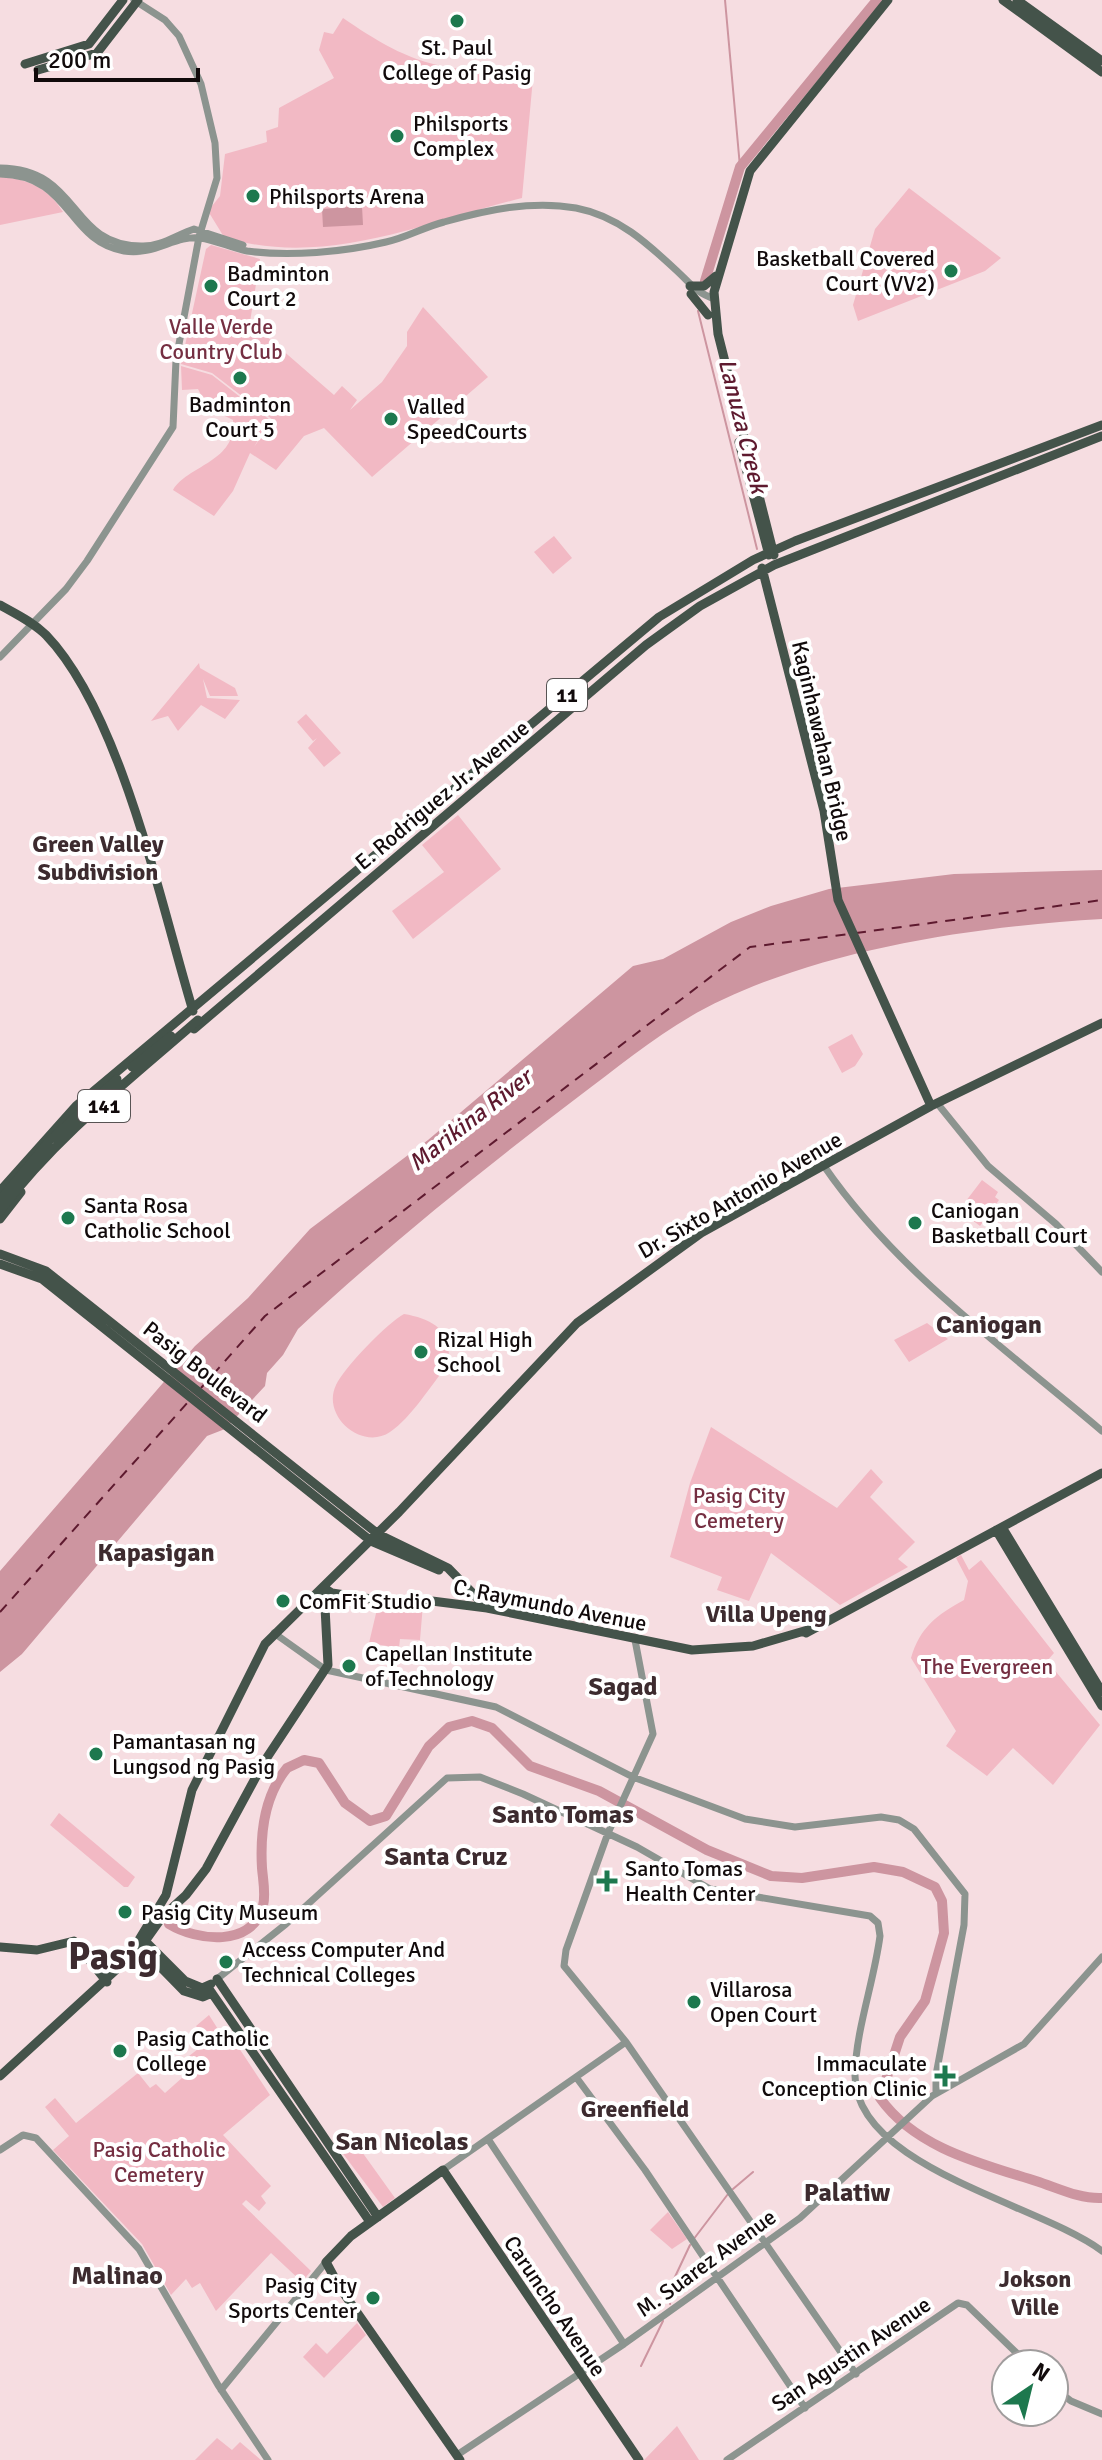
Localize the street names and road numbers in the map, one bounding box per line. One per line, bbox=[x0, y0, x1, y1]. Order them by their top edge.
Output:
street label: Kaginhawahan Bridge bbox=[786, 638, 858, 844]
road number: 11 bbox=[547, 679, 587, 711]
street label: E. Rodriguez Jr. Avenue bbox=[350, 714, 534, 876]
road number: 141 bbox=[78, 1090, 130, 1122]
street label: Dr. Sixto Antonio Avenue bbox=[633, 1126, 847, 1264]
street label: Pasig Boulevard bbox=[138, 1315, 272, 1429]
street label: C. Raymundo Avenue bbox=[451, 1573, 649, 1637]
street label: M. Suarez Avenue bbox=[631, 2203, 781, 2323]
street label: Caruncho Avenue bbox=[498, 2231, 612, 2381]
street label: San Agustin Avenue bbox=[766, 2291, 936, 2417]

